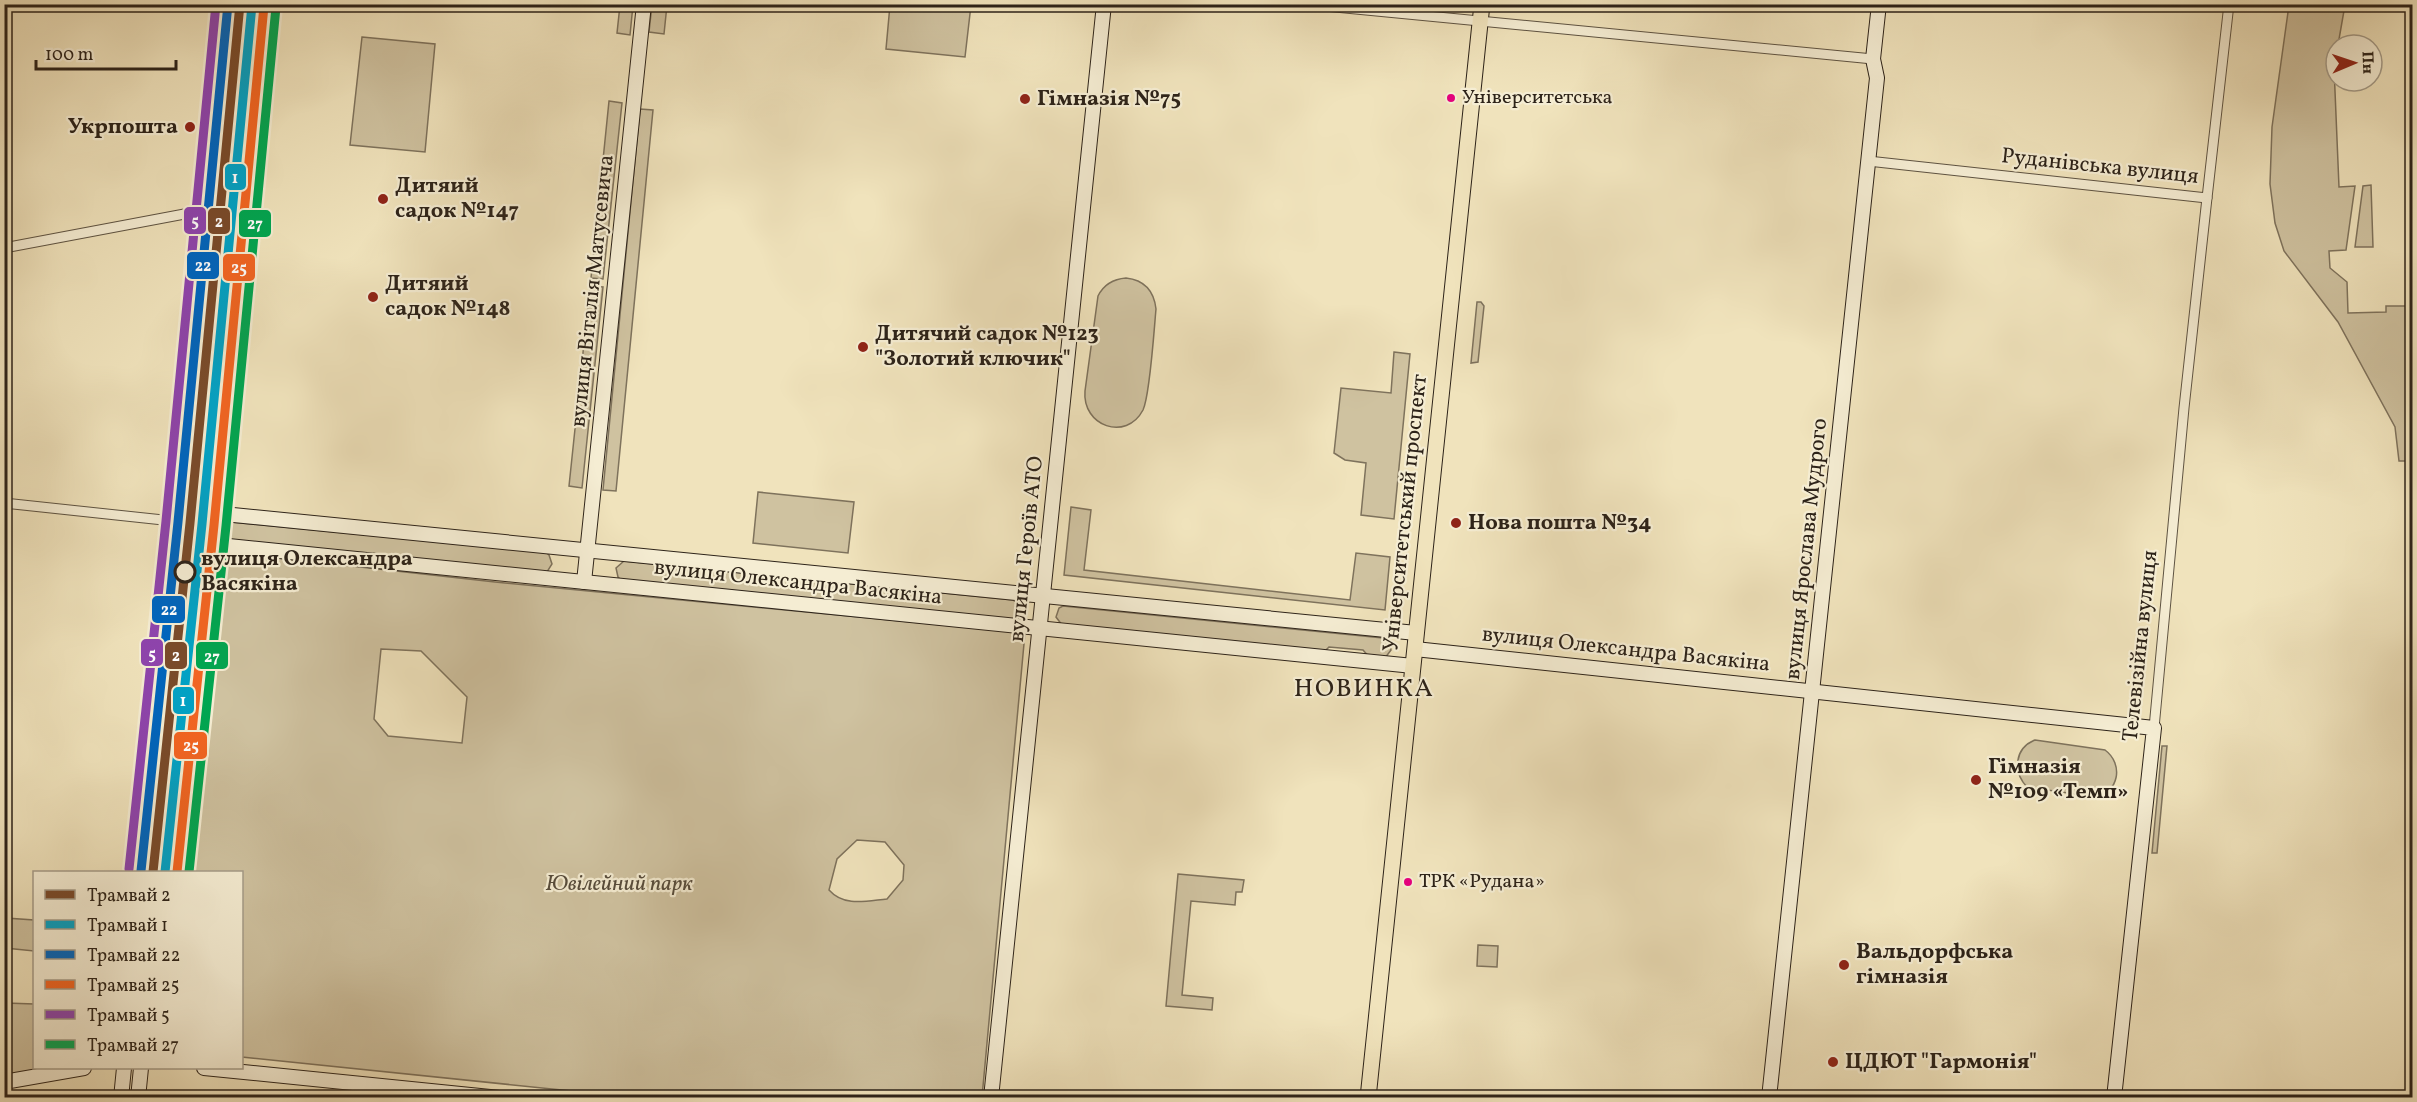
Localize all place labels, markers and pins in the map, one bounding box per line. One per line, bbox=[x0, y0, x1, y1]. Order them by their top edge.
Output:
place label: Гімназія №75 bbox=[1037, 84, 1181, 115]
place label: Університетська bbox=[1462, 84, 1613, 112]
marker: Гімназія №75 bbox=[1018, 92, 1032, 106]
marker: Університетська bbox=[1445, 92, 1457, 104]
place label: Укрпошта bbox=[68, 112, 178, 143]
marker: Укрпошта bbox=[183, 120, 197, 134]
place label: Дитяий садок №147 bbox=[395, 171, 519, 227]
marker: Дитяий садок №147 bbox=[376, 192, 390, 206]
place label: Дитяий садок №148 bbox=[385, 269, 511, 325]
marker: Дитяий садок №148 bbox=[366, 290, 380, 304]
place label: Дитячий садок №123 "Золотий ключик" bbox=[875, 319, 1099, 375]
marker: Дитячий садок №123 "Золотий ключик" bbox=[856, 340, 870, 354]
place label: Нова пошта №34 bbox=[1468, 508, 1652, 539]
marker: Нова пошта №34 bbox=[1449, 516, 1463, 530]
place label: вулиця Олександра Васякіна bbox=[201, 544, 413, 600]
marker: вулиця Олександра Васякіна bbox=[174, 561, 196, 583]
place label: Гімназія №109 «Темп» bbox=[1988, 752, 2128, 808]
marker: Гімназія №109 «Темп» bbox=[1969, 773, 1983, 787]
place label: ТРК «Рудана» bbox=[1419, 868, 1545, 896]
marker: ТРК «Рудана» bbox=[1402, 876, 1414, 888]
place label: Вальдорфська гімназія bbox=[1856, 937, 2013, 993]
marker: Вальдорфська гімназія bbox=[1837, 958, 1851, 972]
place label: ЦДЮТ "Гармонія" bbox=[1845, 1047, 2037, 1078]
marker: ЦДЮТ "Гармонія" bbox=[1826, 1055, 1840, 1069]

